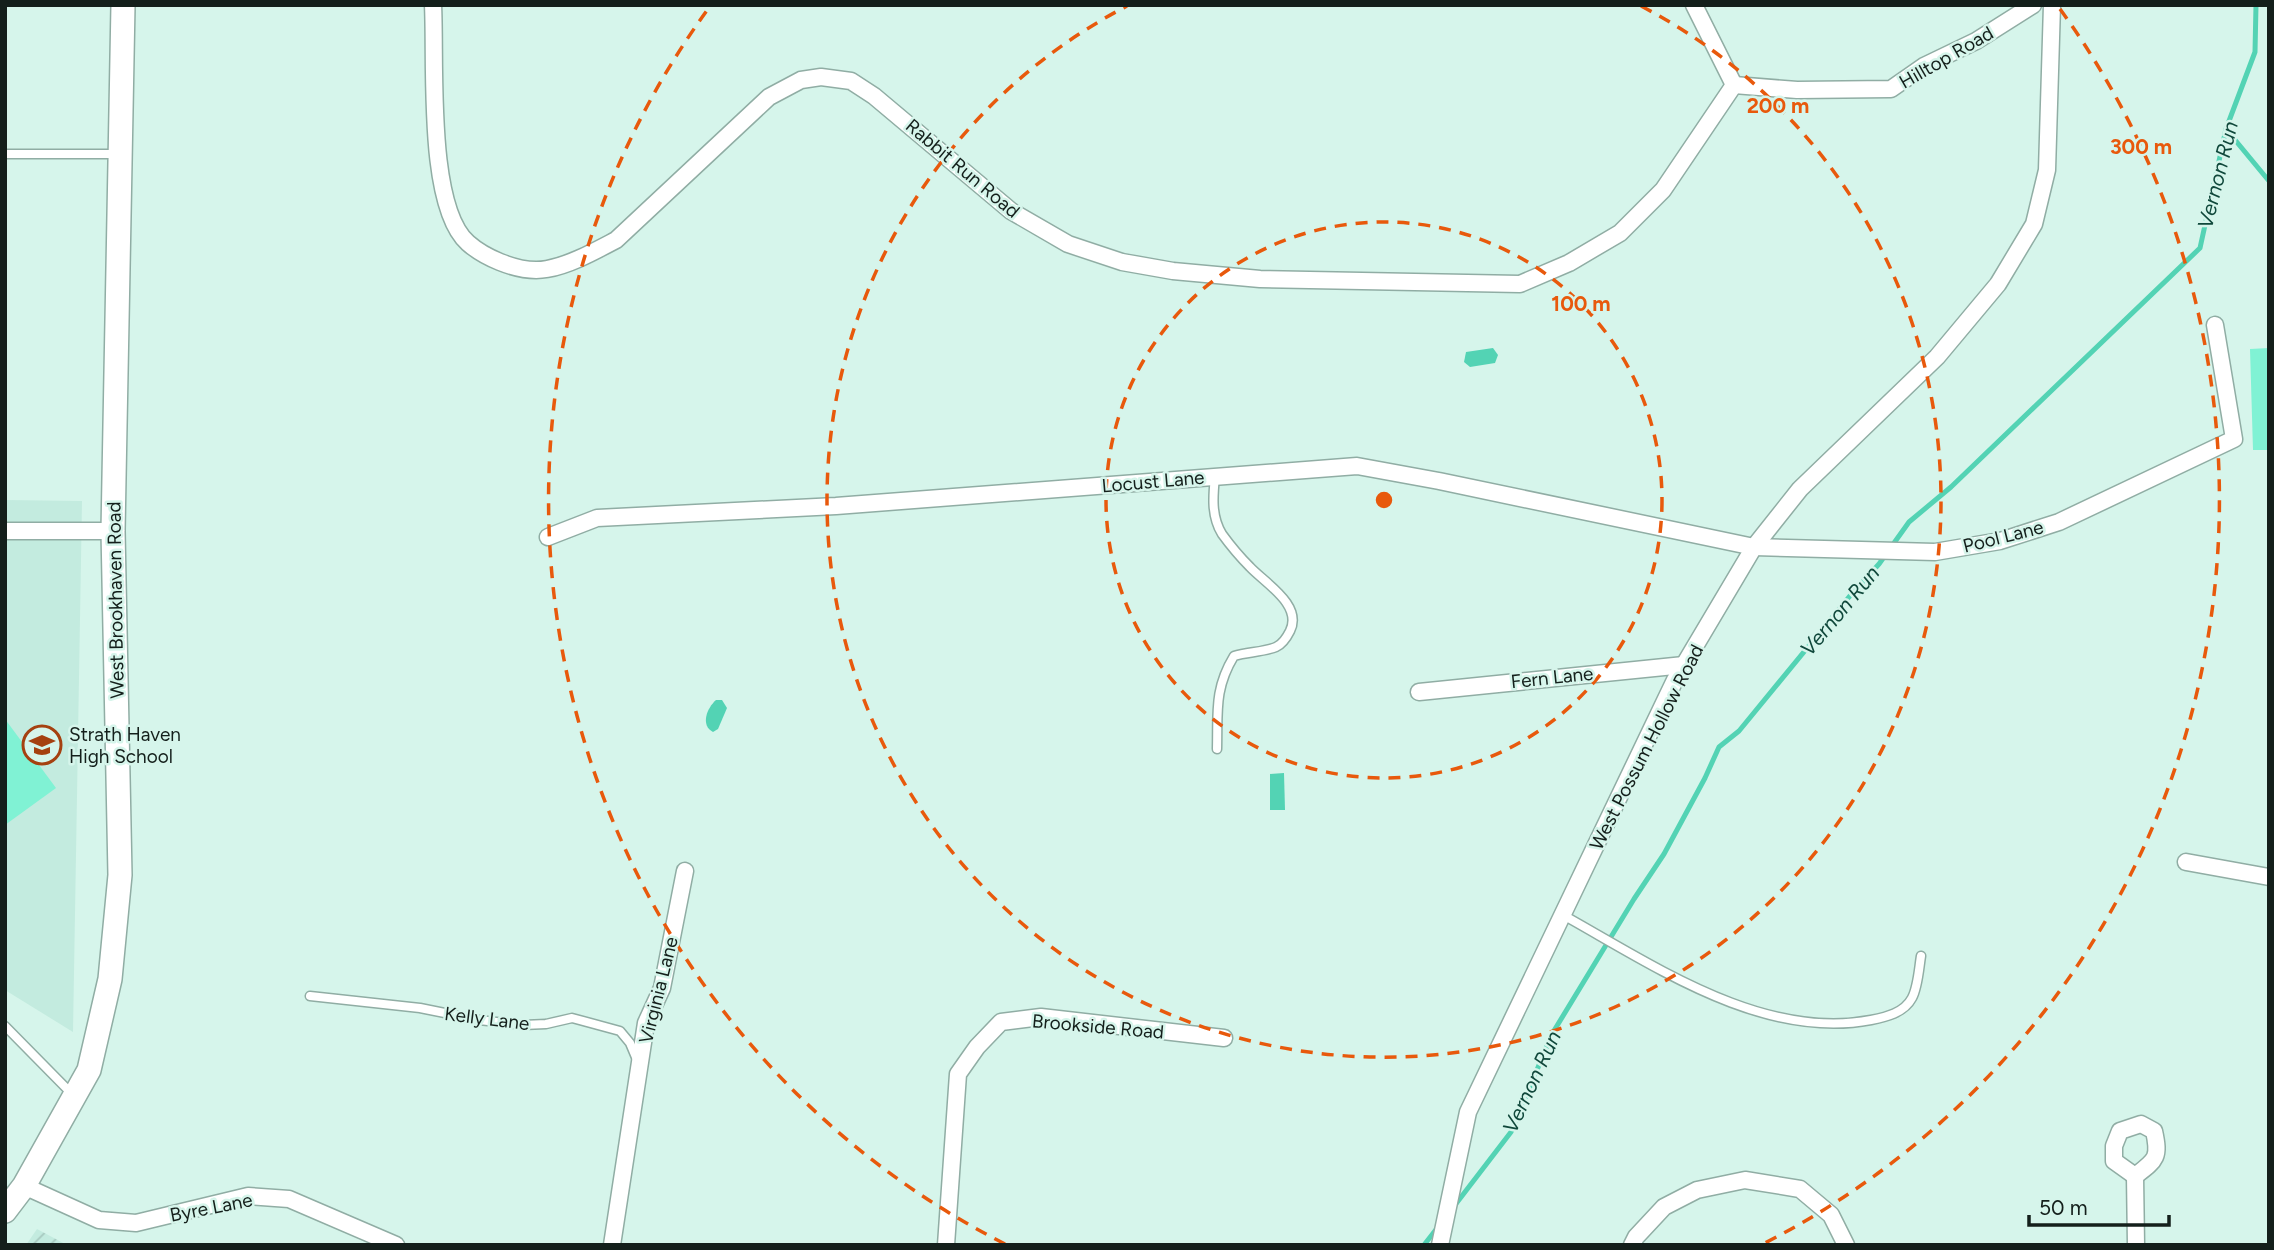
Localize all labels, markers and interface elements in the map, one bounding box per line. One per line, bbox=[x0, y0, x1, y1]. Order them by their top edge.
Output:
street label: Hilltop Road bbox=[1895, 21, 1997, 94]
text: 200 m bbox=[1747, 93, 1809, 118]
street label: Rabbit Run Road bbox=[901, 114, 1024, 223]
water label: Vernon Run bbox=[2192, 118, 2243, 231]
text: 300 m bbox=[2110, 134, 2172, 159]
text: 100 m bbox=[1551, 291, 1611, 316]
street label: Locust Lane bbox=[1101, 466, 1205, 497]
centre of rings bbox=[1372, 488, 1396, 512]
street label: West Brookhaven Road bbox=[102, 501, 129, 699]
street label: Pool Lane bbox=[1960, 515, 2046, 558]
water label: Vernon Run bbox=[1795, 560, 1885, 661]
street label: West Possum Hollow Road bbox=[1585, 641, 1708, 854]
street label: Fern Lane bbox=[1510, 662, 1594, 693]
place label: Strath Haven High School bbox=[69, 723, 181, 768]
school or university icon: Strath Haven High School bbox=[21, 724, 63, 766]
street label: Virginia Lane bbox=[634, 934, 683, 1046]
street label: Kelly Lane bbox=[443, 1002, 531, 1035]
street label: Brookside Road bbox=[1031, 1009, 1165, 1044]
water label: Vernon Run bbox=[1497, 1027, 1566, 1137]
scale bar bbox=[2029, 1184, 2169, 1228]
street label: Byre Lane bbox=[168, 1188, 254, 1227]
text: 50 m bbox=[2039, 1195, 2088, 1220]

